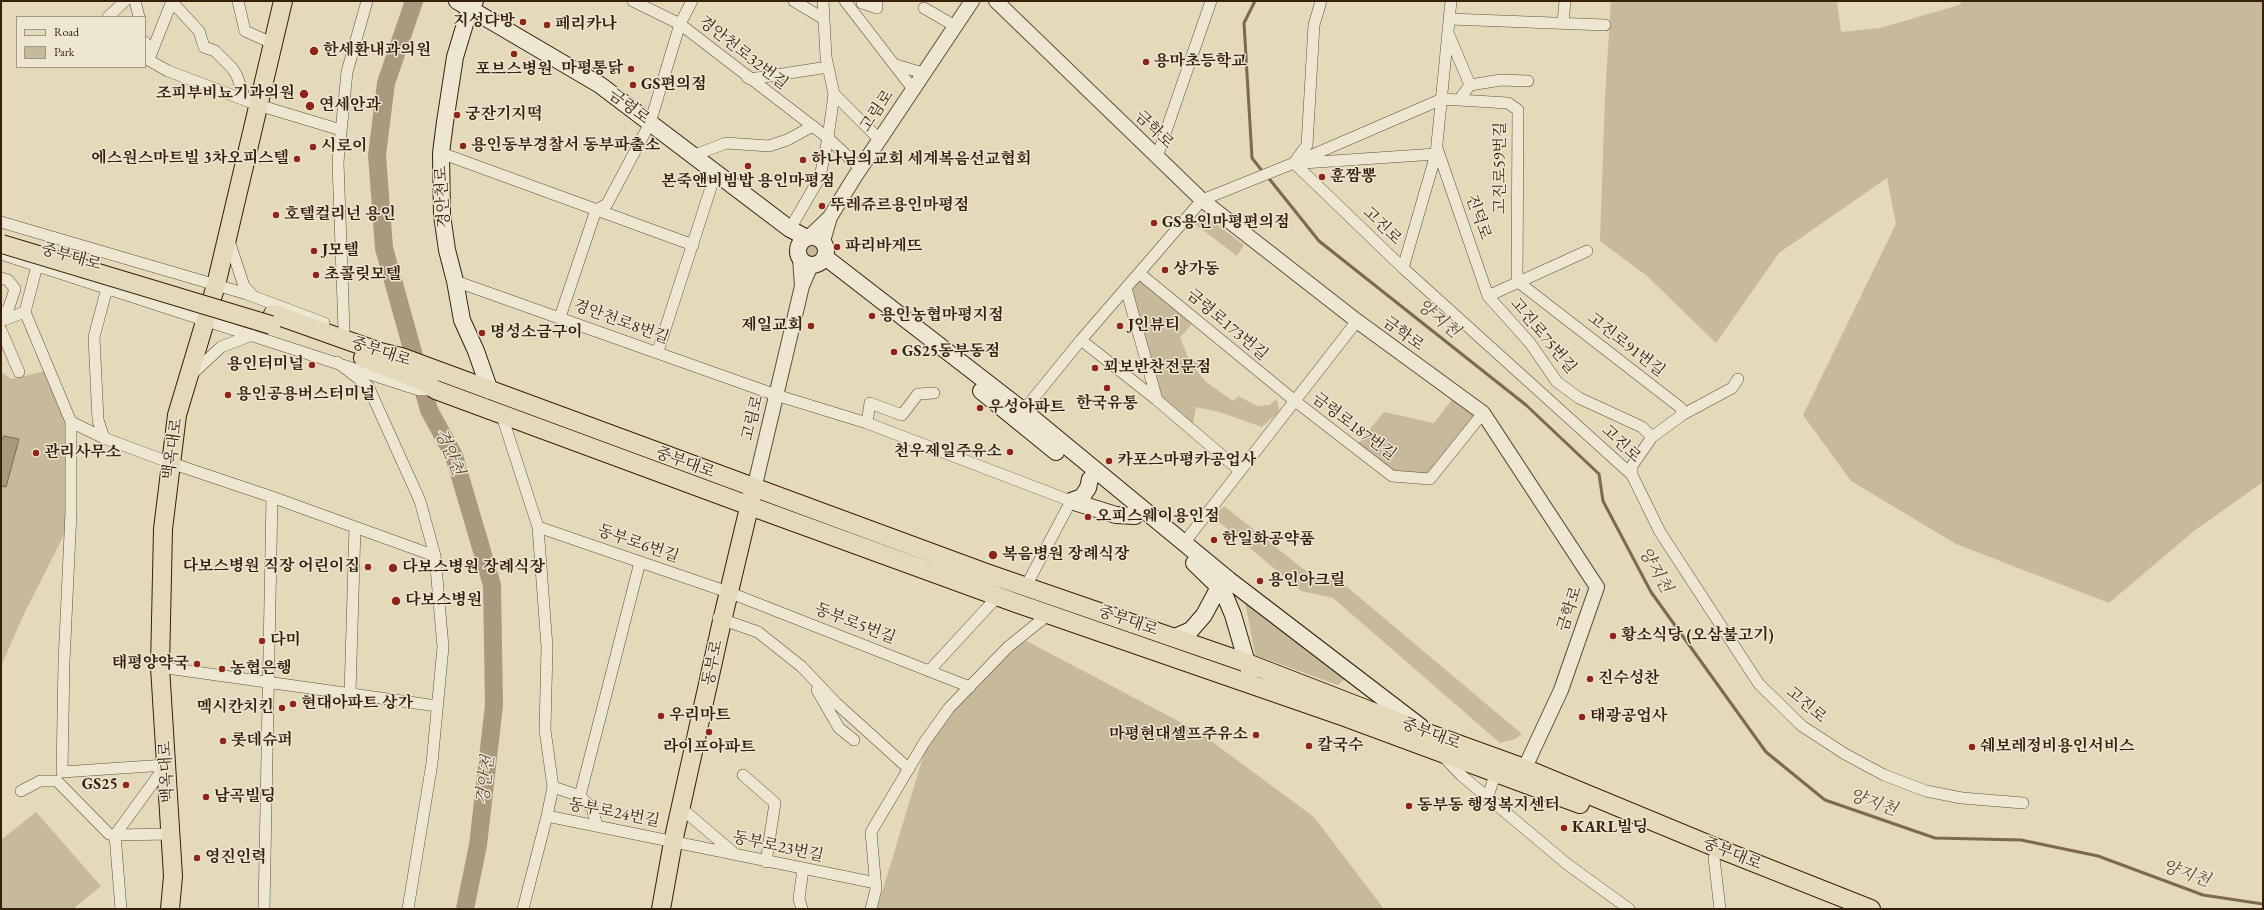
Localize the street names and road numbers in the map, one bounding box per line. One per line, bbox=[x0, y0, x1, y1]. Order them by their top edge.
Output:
street label: 경안천로32번길 bbox=[694, 12, 792, 94]
street label: 금령로 bbox=[605, 85, 653, 129]
street label: 고림로 bbox=[856, 86, 898, 136]
street label: 금학로 bbox=[1131, 107, 1177, 153]
street label: 고진로59번길 bbox=[1491, 122, 1511, 214]
street label: 경안천로 bbox=[432, 166, 454, 228]
street label: 진덕로 bbox=[1461, 192, 1495, 242]
street label: 고진로 bbox=[1359, 203, 1405, 249]
street label: 중부대로 bbox=[39, 239, 103, 275]
street label: 금령로173번길 bbox=[1182, 285, 1272, 365]
street label: 고진로75번길 bbox=[1506, 294, 1580, 378]
street label: 경안천로8번길 bbox=[571, 296, 671, 348]
street label: 고진로91번길 bbox=[1584, 309, 1668, 381]
street label: 금학로 bbox=[1379, 313, 1427, 355]
street label: 중부대로 bbox=[349, 333, 413, 371]
street label: 금령로187번길 bbox=[1308, 389, 1400, 465]
street label: 고림로 bbox=[738, 393, 768, 443]
street label: 백옥대로 bbox=[159, 417, 187, 481]
street label: 고진로 bbox=[1597, 421, 1645, 467]
street label: 중부대로 bbox=[653, 443, 717, 483]
street label: 동부로6번길 bbox=[595, 521, 681, 567]
street label: 금학로 bbox=[1554, 584, 1586, 634]
street label: 동부로5번길 bbox=[812, 600, 898, 648]
street label: 중부대로 bbox=[1096, 602, 1160, 640]
street label: 동부로 bbox=[699, 638, 727, 688]
street label: 고진로 bbox=[1782, 683, 1830, 727]
street label: 중부대로 bbox=[1399, 714, 1463, 754]
street label: 백옥대로 bbox=[156, 741, 178, 803]
street label: 동부로24번길 bbox=[567, 795, 661, 831]
street label: 동부로23번길 bbox=[731, 828, 825, 866]
street label: 중부대로 bbox=[1700, 834, 1764, 874]

